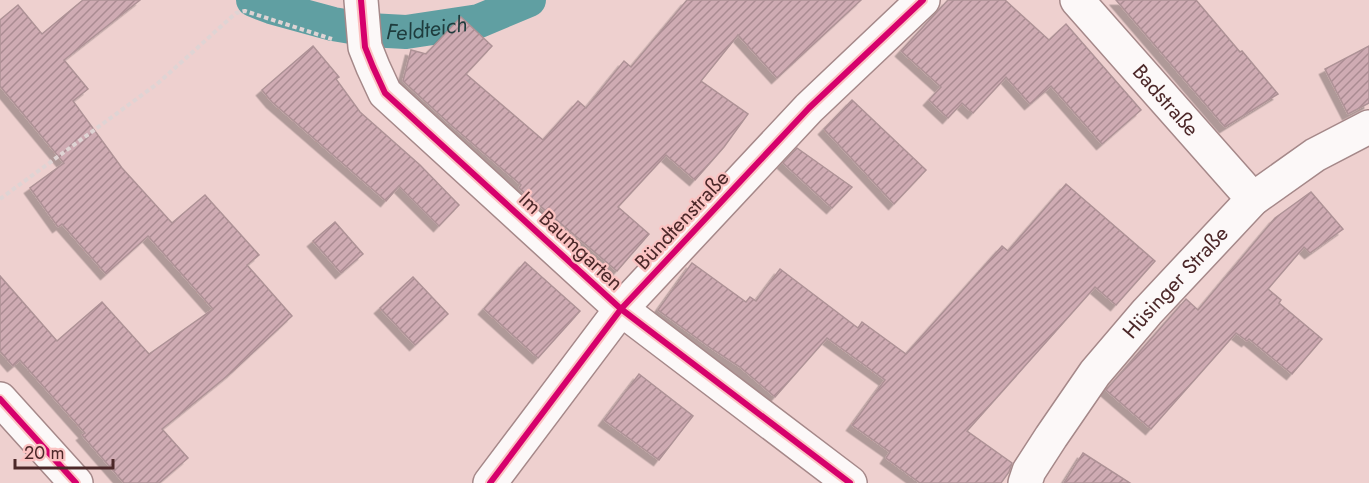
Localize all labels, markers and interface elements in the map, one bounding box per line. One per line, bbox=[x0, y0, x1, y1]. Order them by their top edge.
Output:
water label: Feldteich bbox=[385, 7, 469, 48]
street label: Badstraße bbox=[1126, 58, 1206, 143]
street label: Bündtenstraße bbox=[628, 164, 736, 276]
street label: Im Baumgarten bbox=[512, 185, 630, 297]
street label: Hüsinger Straße bbox=[1116, 219, 1235, 345]
scale bar bbox=[15, 432, 112, 470]
text: 20 m bbox=[24, 440, 64, 466]

